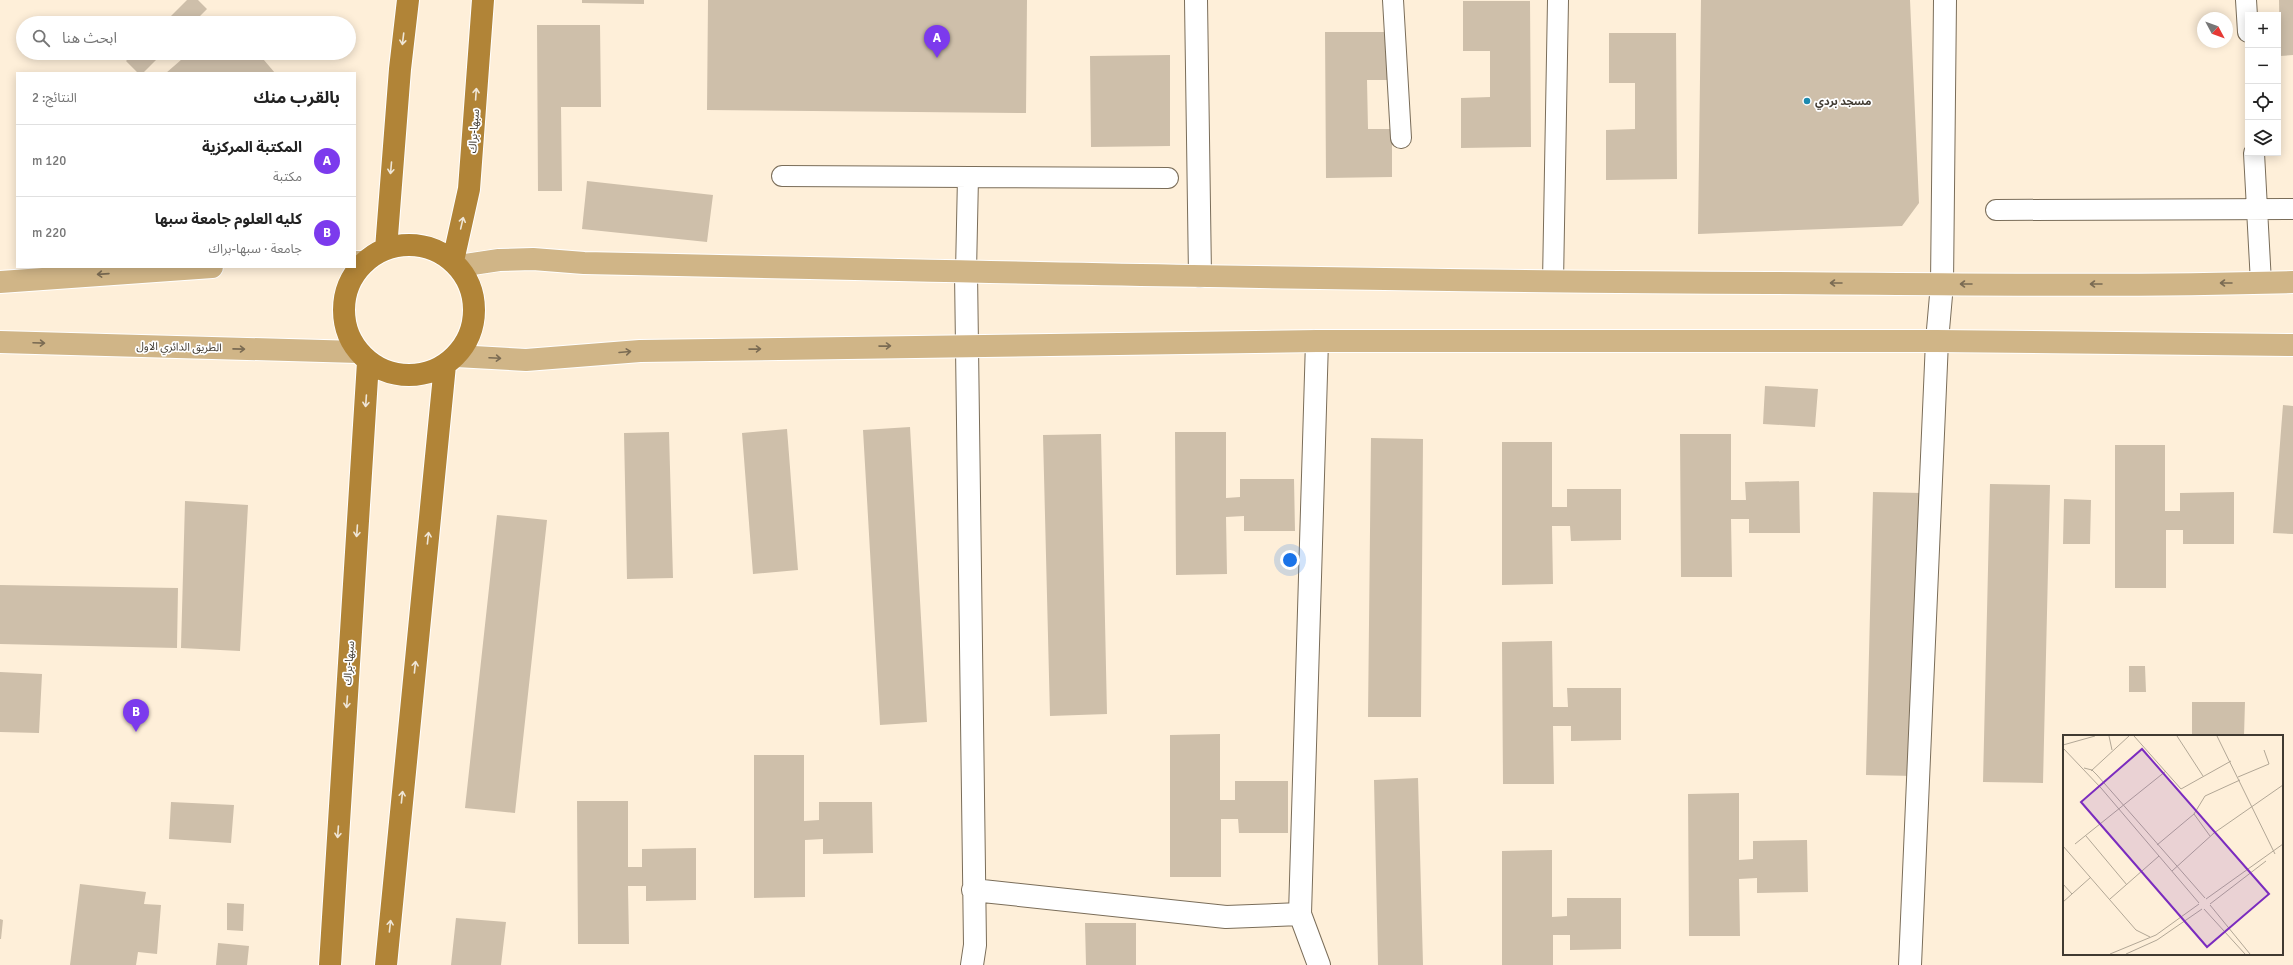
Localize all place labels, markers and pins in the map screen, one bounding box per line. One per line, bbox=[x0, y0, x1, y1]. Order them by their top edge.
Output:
pin: A bbox=[924, 25, 950, 58]
place label: مسجد بردي bbox=[1815, 95, 1871, 110]
marker: مسجد بردي bbox=[1802, 96, 1812, 106]
pin: B bbox=[123, 699, 149, 732]

